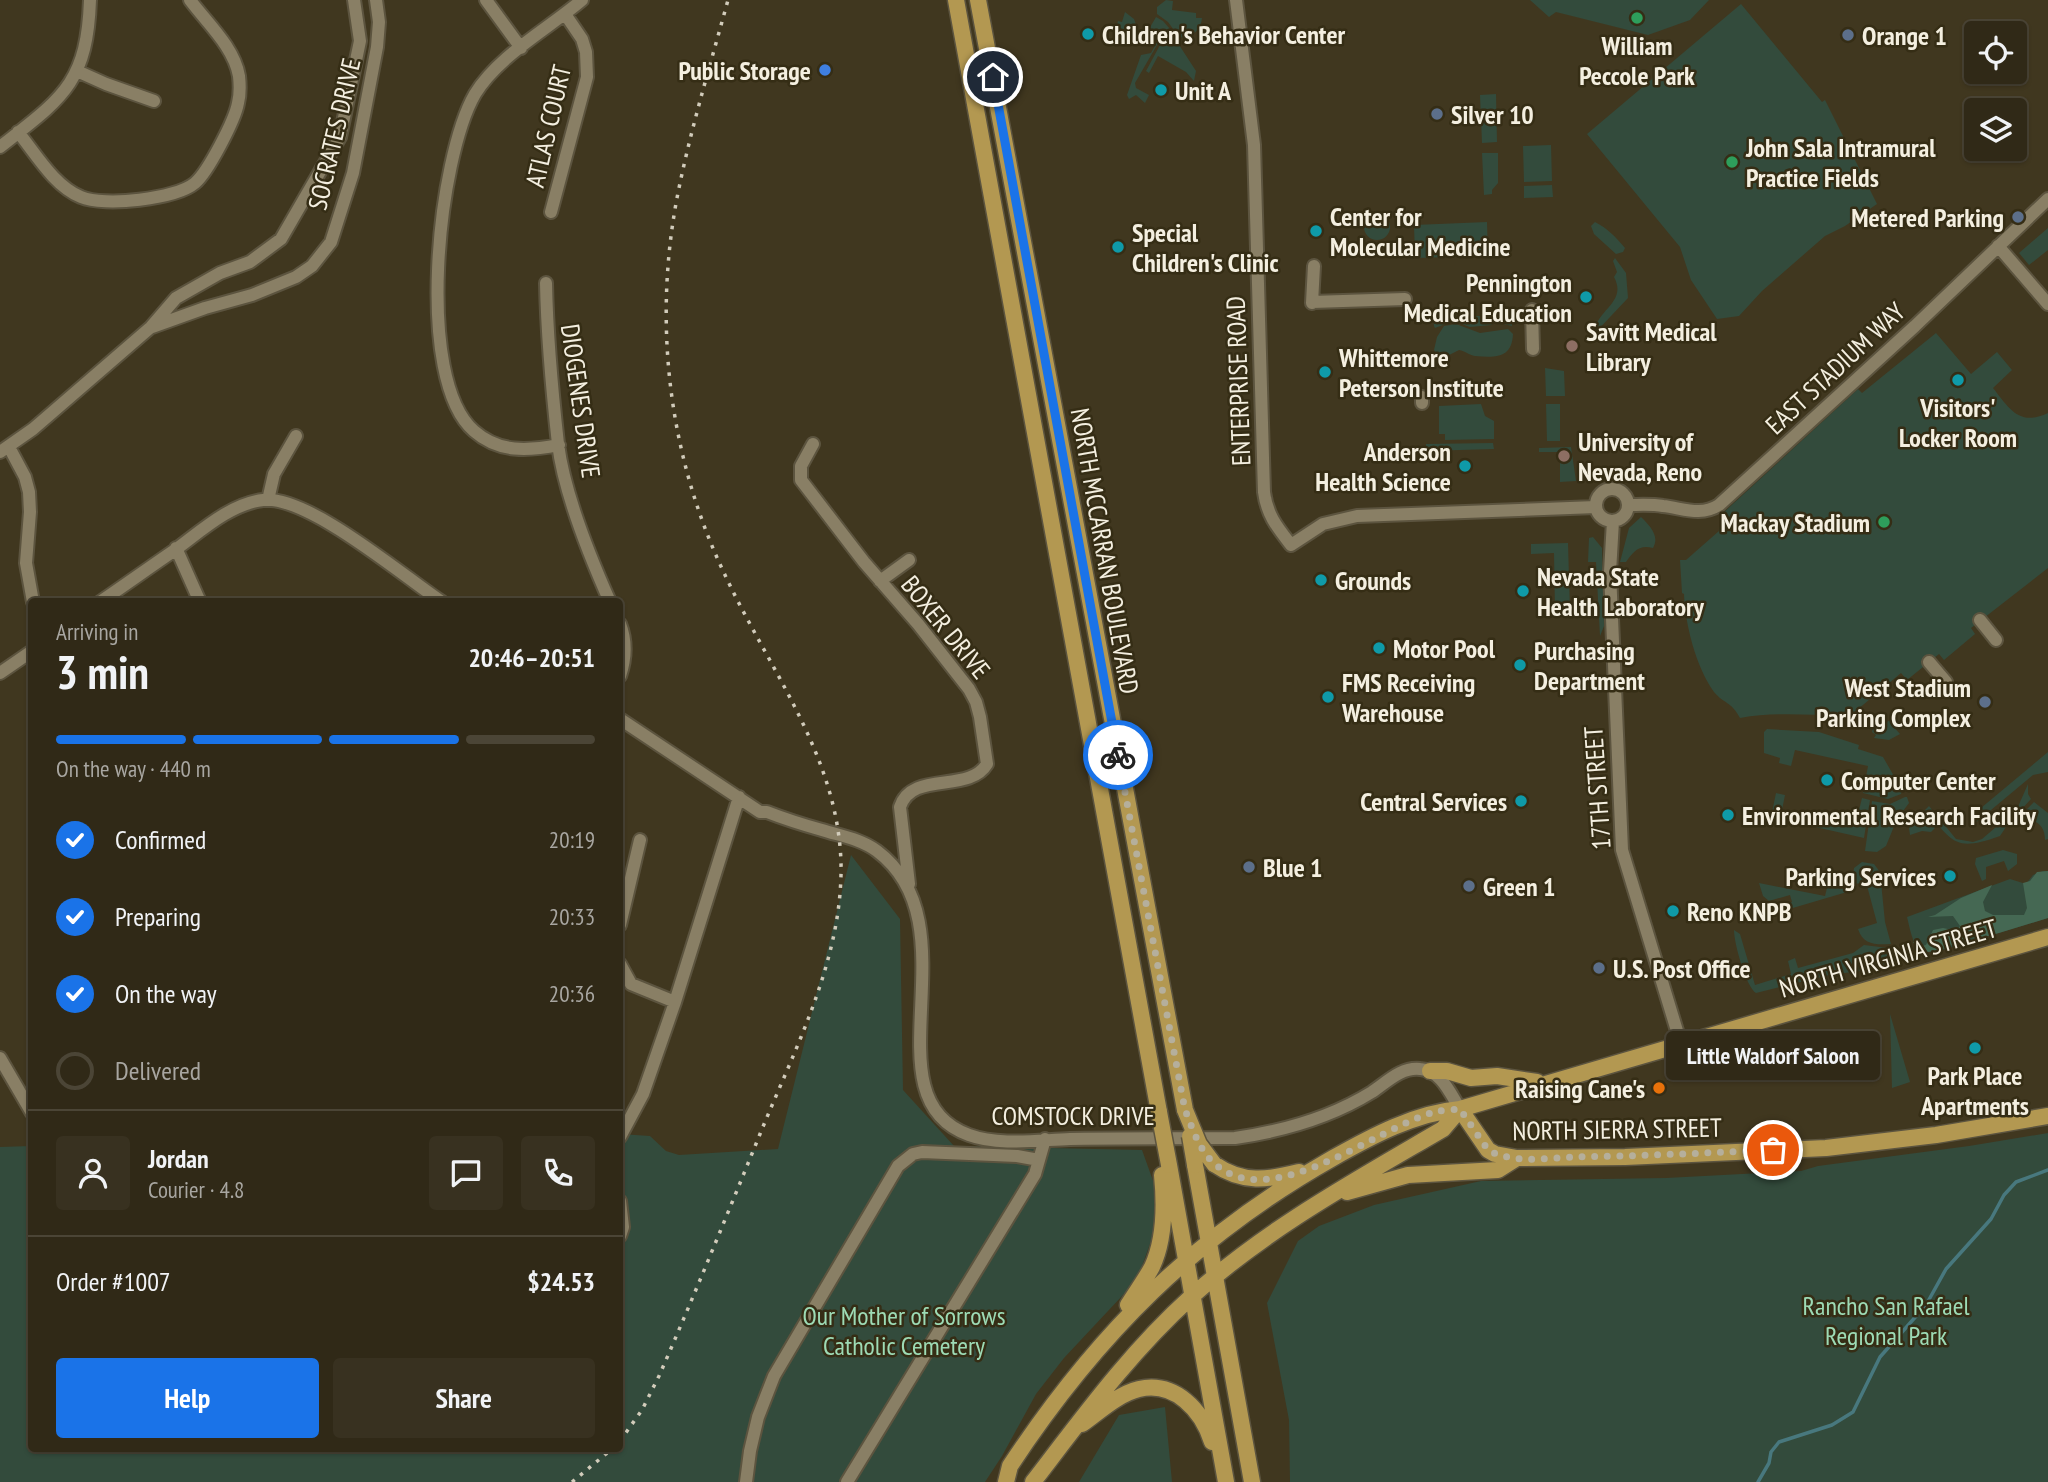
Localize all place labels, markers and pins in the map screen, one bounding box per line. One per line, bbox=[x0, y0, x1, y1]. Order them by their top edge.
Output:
marker: William Peccole Park bbox=[1629, 10, 1645, 26]
place label: Children's Behavior Center bbox=[1102, 18, 1346, 51]
place label: Orange 1 bbox=[1862, 19, 1947, 52]
marker: Children's Behavior Center bbox=[1080, 26, 1096, 42]
marker: Orange 1 bbox=[1840, 27, 1856, 43]
place label: William Peccole Park bbox=[1579, 29, 1695, 92]
pin bbox=[963, 47, 1023, 107]
place label: Public Storage bbox=[678, 54, 811, 87]
marker: Public Storage bbox=[817, 62, 833, 78]
place label: Unit A bbox=[1175, 74, 1232, 107]
marker: Unit A bbox=[1153, 82, 1169, 98]
place label: Silver 10 bbox=[1451, 98, 1534, 131]
marker: Silver 10 bbox=[1429, 106, 1445, 122]
place label: John Sala Intramural Practice Fields bbox=[1745, 131, 1936, 194]
marker: John Sala Intramural Practice Fields bbox=[1724, 154, 1740, 170]
place label: Center for Molecular Medicine bbox=[1330, 200, 1511, 263]
place label: Metered Parking bbox=[1851, 201, 2004, 234]
marker: Metered Parking bbox=[2010, 209, 2026, 225]
place label: Special Children's Clinic bbox=[1132, 216, 1279, 279]
marker: Center for Molecular Medicine bbox=[1308, 223, 1324, 239]
marker: Special Children's Clinic bbox=[1110, 239, 1126, 255]
place label: Pennington Medical Education bbox=[1404, 266, 1572, 329]
marker: Pennington Medical Education bbox=[1578, 289, 1594, 305]
place label: Savitt Medical Library bbox=[1586, 315, 1717, 378]
marker: Savitt Medical Library bbox=[1564, 338, 1580, 354]
place label: Whittemore Peterson Institute bbox=[1338, 341, 1504, 404]
marker: Whittemore Peterson Institute bbox=[1317, 364, 1333, 380]
marker: Visitors' Locker Room bbox=[1950, 372, 1966, 388]
place label: Visitors' Locker Room bbox=[1899, 391, 2017, 454]
place label: University of Nevada, Reno bbox=[1578, 425, 1702, 488]
place label: Anderson Health Science bbox=[1315, 435, 1451, 498]
marker: University of Nevada, Reno bbox=[1556, 448, 1572, 464]
marker: Anderson Health Science bbox=[1457, 458, 1473, 474]
place label: Mackay Stadium bbox=[1721, 506, 1870, 539]
marker: Mackay Stadium bbox=[1876, 514, 1892, 530]
place label: Nevada State Health Laboratory bbox=[1537, 560, 1705, 623]
place label: Grounds bbox=[1335, 564, 1411, 597]
marker: Grounds bbox=[1313, 572, 1329, 588]
marker: Nevada State Health Laboratory bbox=[1515, 583, 1531, 599]
place label: Motor Pool bbox=[1393, 632, 1496, 665]
place label: Purchasing Department bbox=[1534, 634, 1645, 697]
marker: Motor Pool bbox=[1371, 640, 1387, 656]
marker: Purchasing Department bbox=[1512, 657, 1528, 673]
place label: FMS Receiving Warehouse bbox=[1341, 666, 1475, 729]
place label: West Stadium Parking Complex bbox=[1816, 671, 1972, 734]
marker: FMS Receiving Warehouse bbox=[1320, 689, 1336, 705]
marker: West Stadium Parking Complex bbox=[1977, 694, 1993, 710]
place label: Computer Center bbox=[1841, 764, 1996, 797]
marker: Computer Center bbox=[1819, 772, 1835, 788]
place label: Central Services bbox=[1360, 785, 1507, 818]
marker: Central Services bbox=[1513, 793, 1529, 809]
place label: Environmental Research Facility bbox=[1742, 799, 2037, 832]
marker: Environmental Research Facility bbox=[1720, 807, 1736, 823]
place label: Blue 1 bbox=[1263, 851, 1323, 884]
marker: Blue 1 bbox=[1241, 859, 1257, 875]
place label: Parking Services bbox=[1785, 860, 1936, 893]
marker: Parking Services bbox=[1942, 868, 1958, 884]
place label: Green 1 bbox=[1483, 870, 1555, 903]
marker: Green 1 bbox=[1461, 878, 1477, 894]
place label: Reno KNPB bbox=[1687, 895, 1792, 928]
marker: Reno KNPB bbox=[1665, 903, 1681, 919]
place label: U.S. Post Office bbox=[1613, 952, 1751, 985]
marker: U.S. Post Office bbox=[1591, 960, 1607, 976]
callout: Little Waldorf Saloon bbox=[1666, 1031, 1880, 1080]
marker: Park Place Apartments bbox=[1967, 1040, 1983, 1056]
place label: Park Place Apartments bbox=[1920, 1059, 2029, 1122]
place label: Raising Cane's bbox=[1515, 1072, 1645, 1105]
marker: Raising Cane's bbox=[1651, 1080, 1667, 1096]
pin bbox=[1743, 1120, 1803, 1180]

